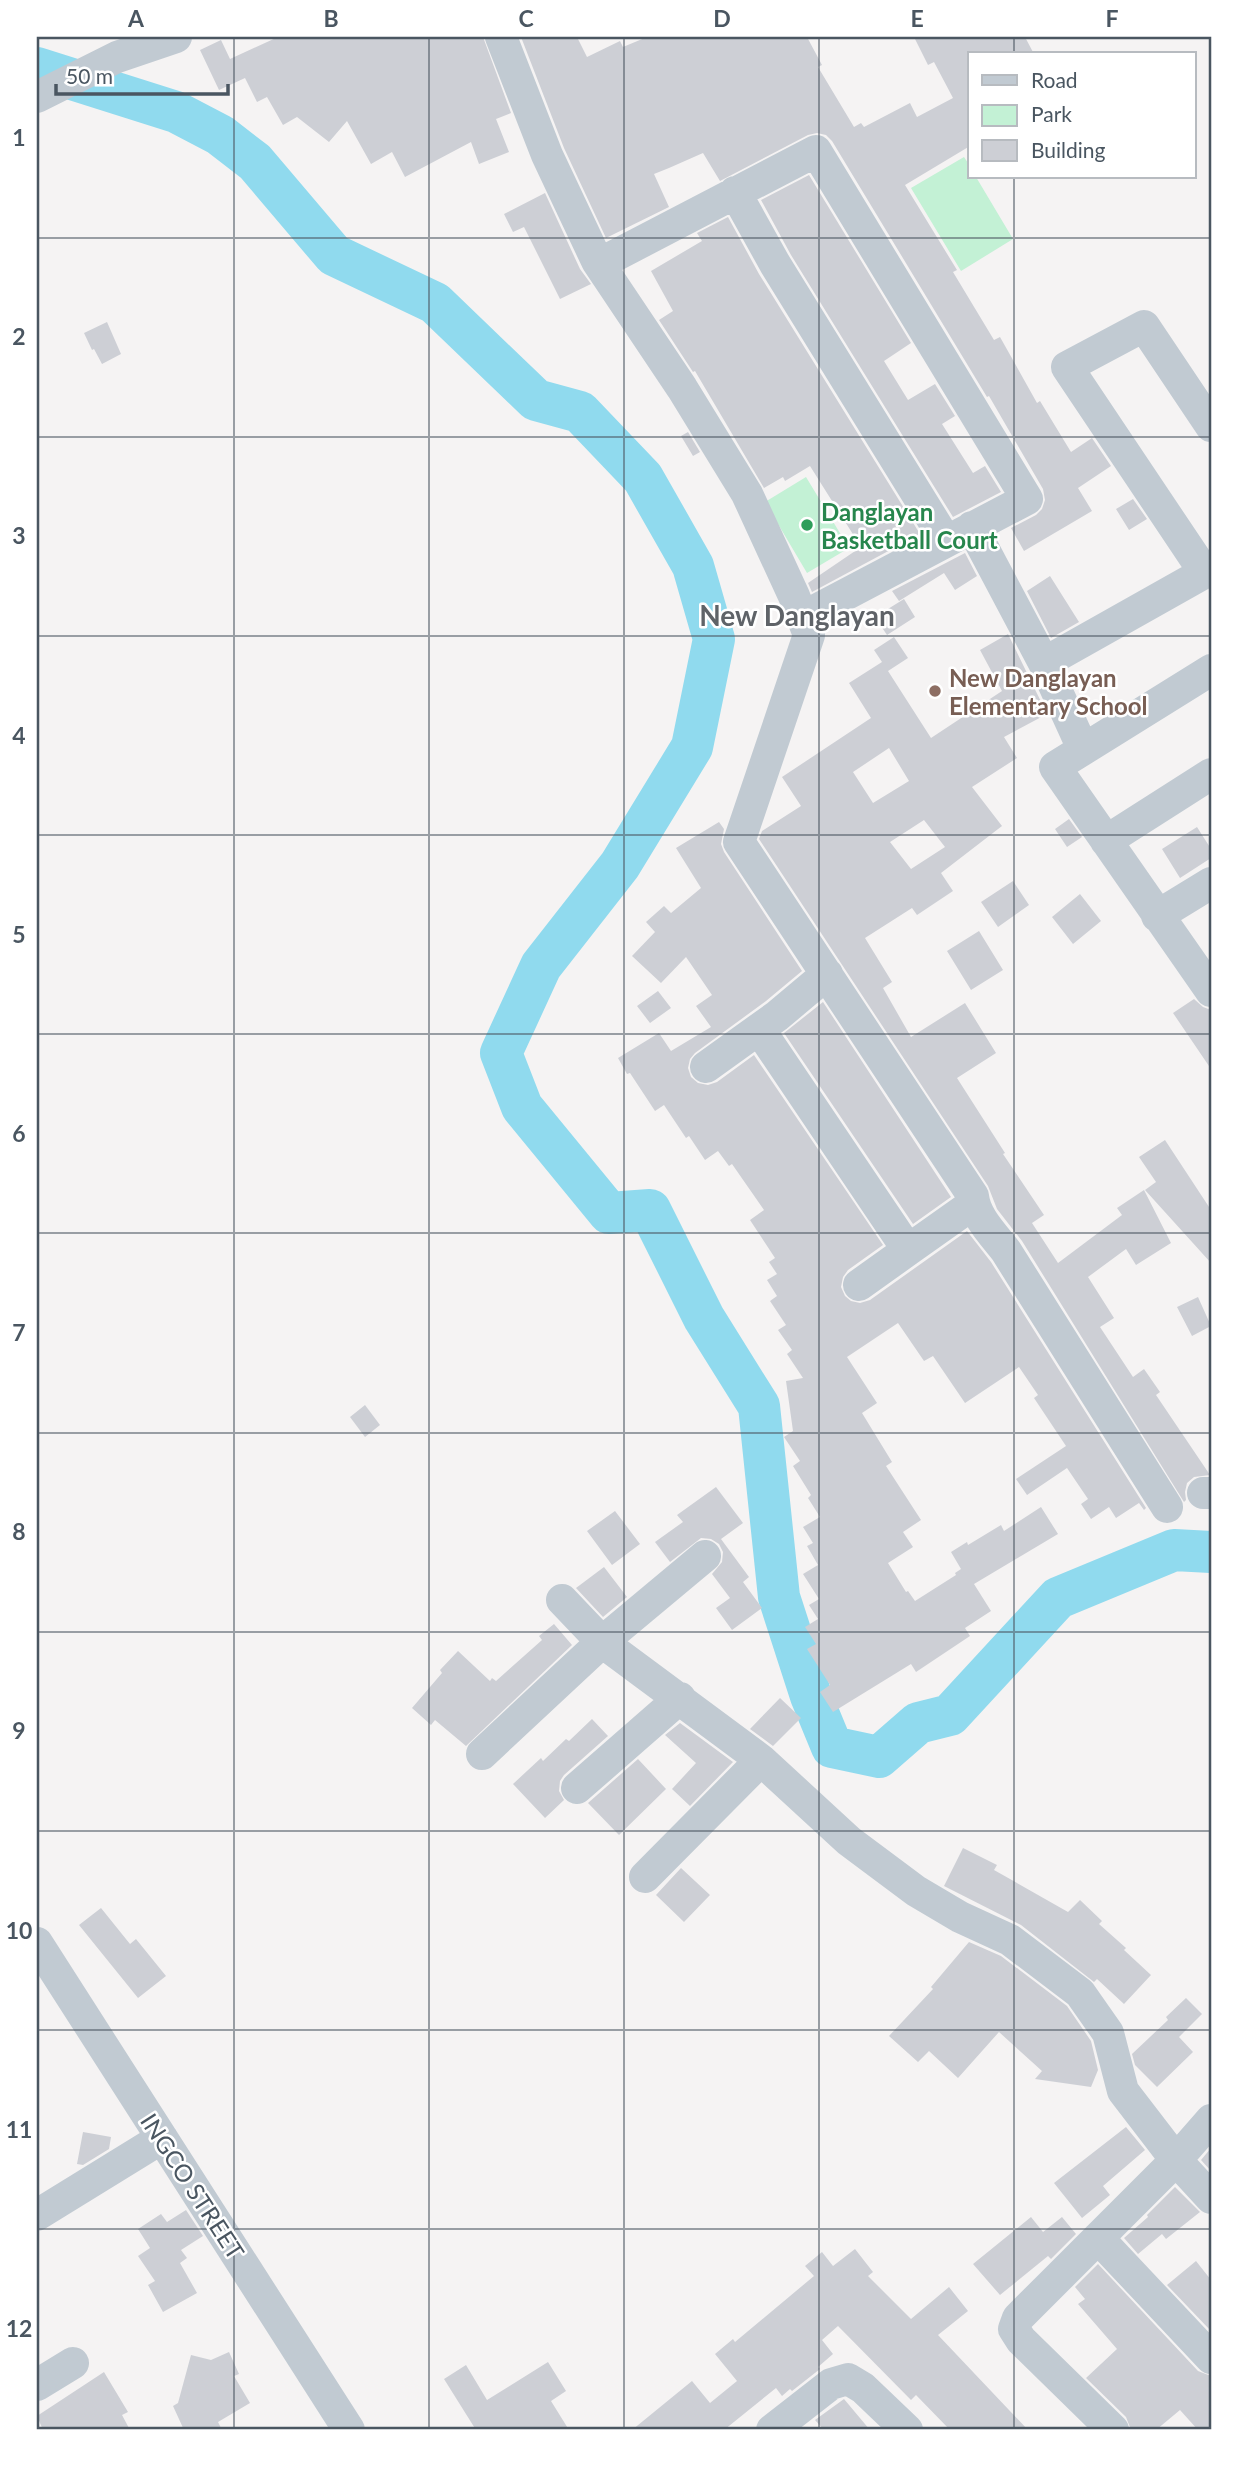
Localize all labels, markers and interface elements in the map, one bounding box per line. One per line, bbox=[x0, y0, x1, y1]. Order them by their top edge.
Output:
text: A bbox=[127, 4, 145, 32]
text: B bbox=[323, 4, 339, 32]
text: C bbox=[518, 4, 534, 32]
text: D bbox=[713, 4, 731, 32]
text: E bbox=[910, 4, 924, 32]
text: F bbox=[1105, 4, 1119, 32]
scale bar bbox=[56, 52, 228, 96]
legend bbox=[968, 52, 1196, 178]
text: 50 m bbox=[66, 63, 113, 88]
text: Road bbox=[1031, 67, 1078, 92]
text: Park bbox=[1031, 101, 1072, 126]
text: 1 bbox=[12, 123, 26, 151]
text: Building bbox=[1031, 137, 1106, 162]
text: 2 bbox=[12, 322, 26, 350]
place label: Danglayan Basketball Court bbox=[821, 497, 998, 554]
marker: Danglayan Basketball Court bbox=[799, 517, 815, 533]
text: 3 bbox=[12, 521, 26, 549]
district label: New Danglayan bbox=[699, 598, 895, 632]
place label: New Danglayan Elementary School bbox=[949, 663, 1148, 720]
marker: New Danglayan Elementary School bbox=[927, 683, 943, 699]
text: 4 bbox=[12, 721, 26, 749]
text: 5 bbox=[12, 920, 26, 948]
text: 6 bbox=[12, 1119, 26, 1147]
text: 7 bbox=[12, 1318, 26, 1346]
text: 8 bbox=[12, 1517, 26, 1545]
text: 9 bbox=[12, 1716, 26, 1744]
text: 10 bbox=[6, 1916, 32, 1944]
street label: INGCO STREET bbox=[135, 2108, 251, 2264]
text: 11 bbox=[6, 2115, 32, 2143]
text: 12 bbox=[6, 2314, 32, 2342]

